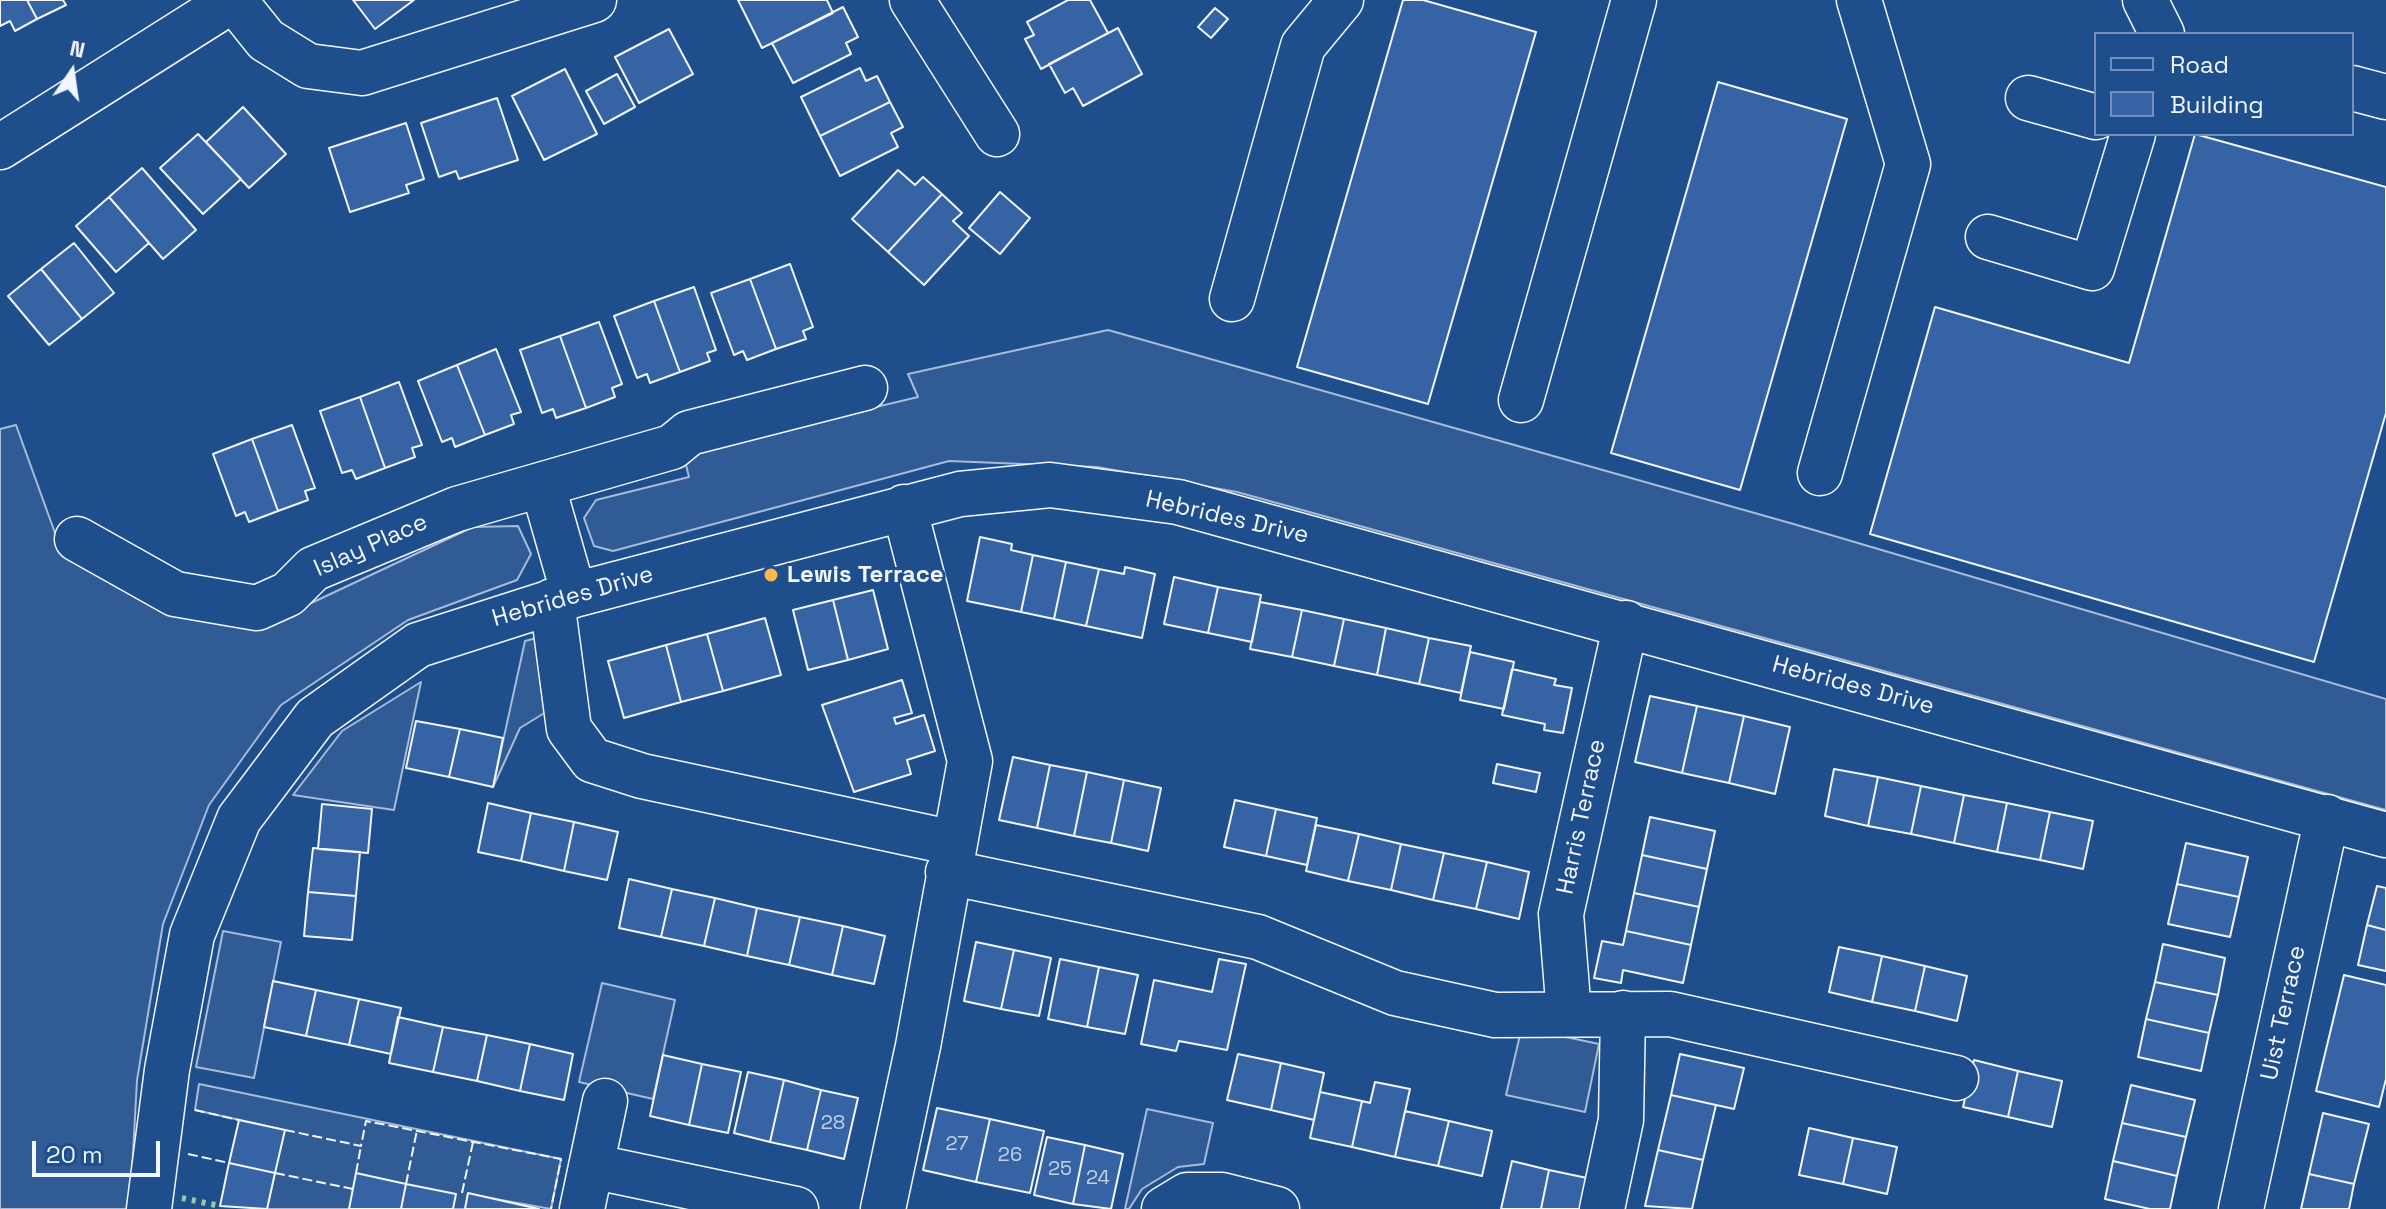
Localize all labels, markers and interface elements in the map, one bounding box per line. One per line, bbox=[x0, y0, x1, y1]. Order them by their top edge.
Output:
north arrow bbox=[32, 32, 112, 112]
legend bbox=[2094, 32, 2354, 136]
text: N bbox=[67, 33, 88, 64]
text: Road bbox=[2170, 49, 2229, 80]
text: Building bbox=[2170, 89, 2264, 120]
street label: Hebrides Drive bbox=[1143, 485, 1311, 551]
street label: Islay Place bbox=[310, 508, 432, 584]
street label: Hebrides Drive bbox=[489, 560, 657, 634]
place label: Lewis Terrace bbox=[787, 561, 944, 589]
marker: Lewis Terrace bbox=[762, 566, 780, 584]
street label: Hebrides Drive bbox=[1769, 651, 1937, 721]
street label: Harris Terrace bbox=[1551, 737, 1613, 897]
street label: Uist Terrace bbox=[2256, 943, 2312, 1083]
house number: 28 bbox=[821, 1112, 845, 1136]
scale bar bbox=[36, 1125, 164, 1175]
house number: 27 bbox=[945, 1133, 969, 1157]
text: 20 m bbox=[46, 1139, 103, 1170]
house number: 26 bbox=[998, 1144, 1022, 1168]
house number: 25 bbox=[1048, 1158, 1072, 1182]
house number: 24 bbox=[1086, 1167, 1110, 1191]

